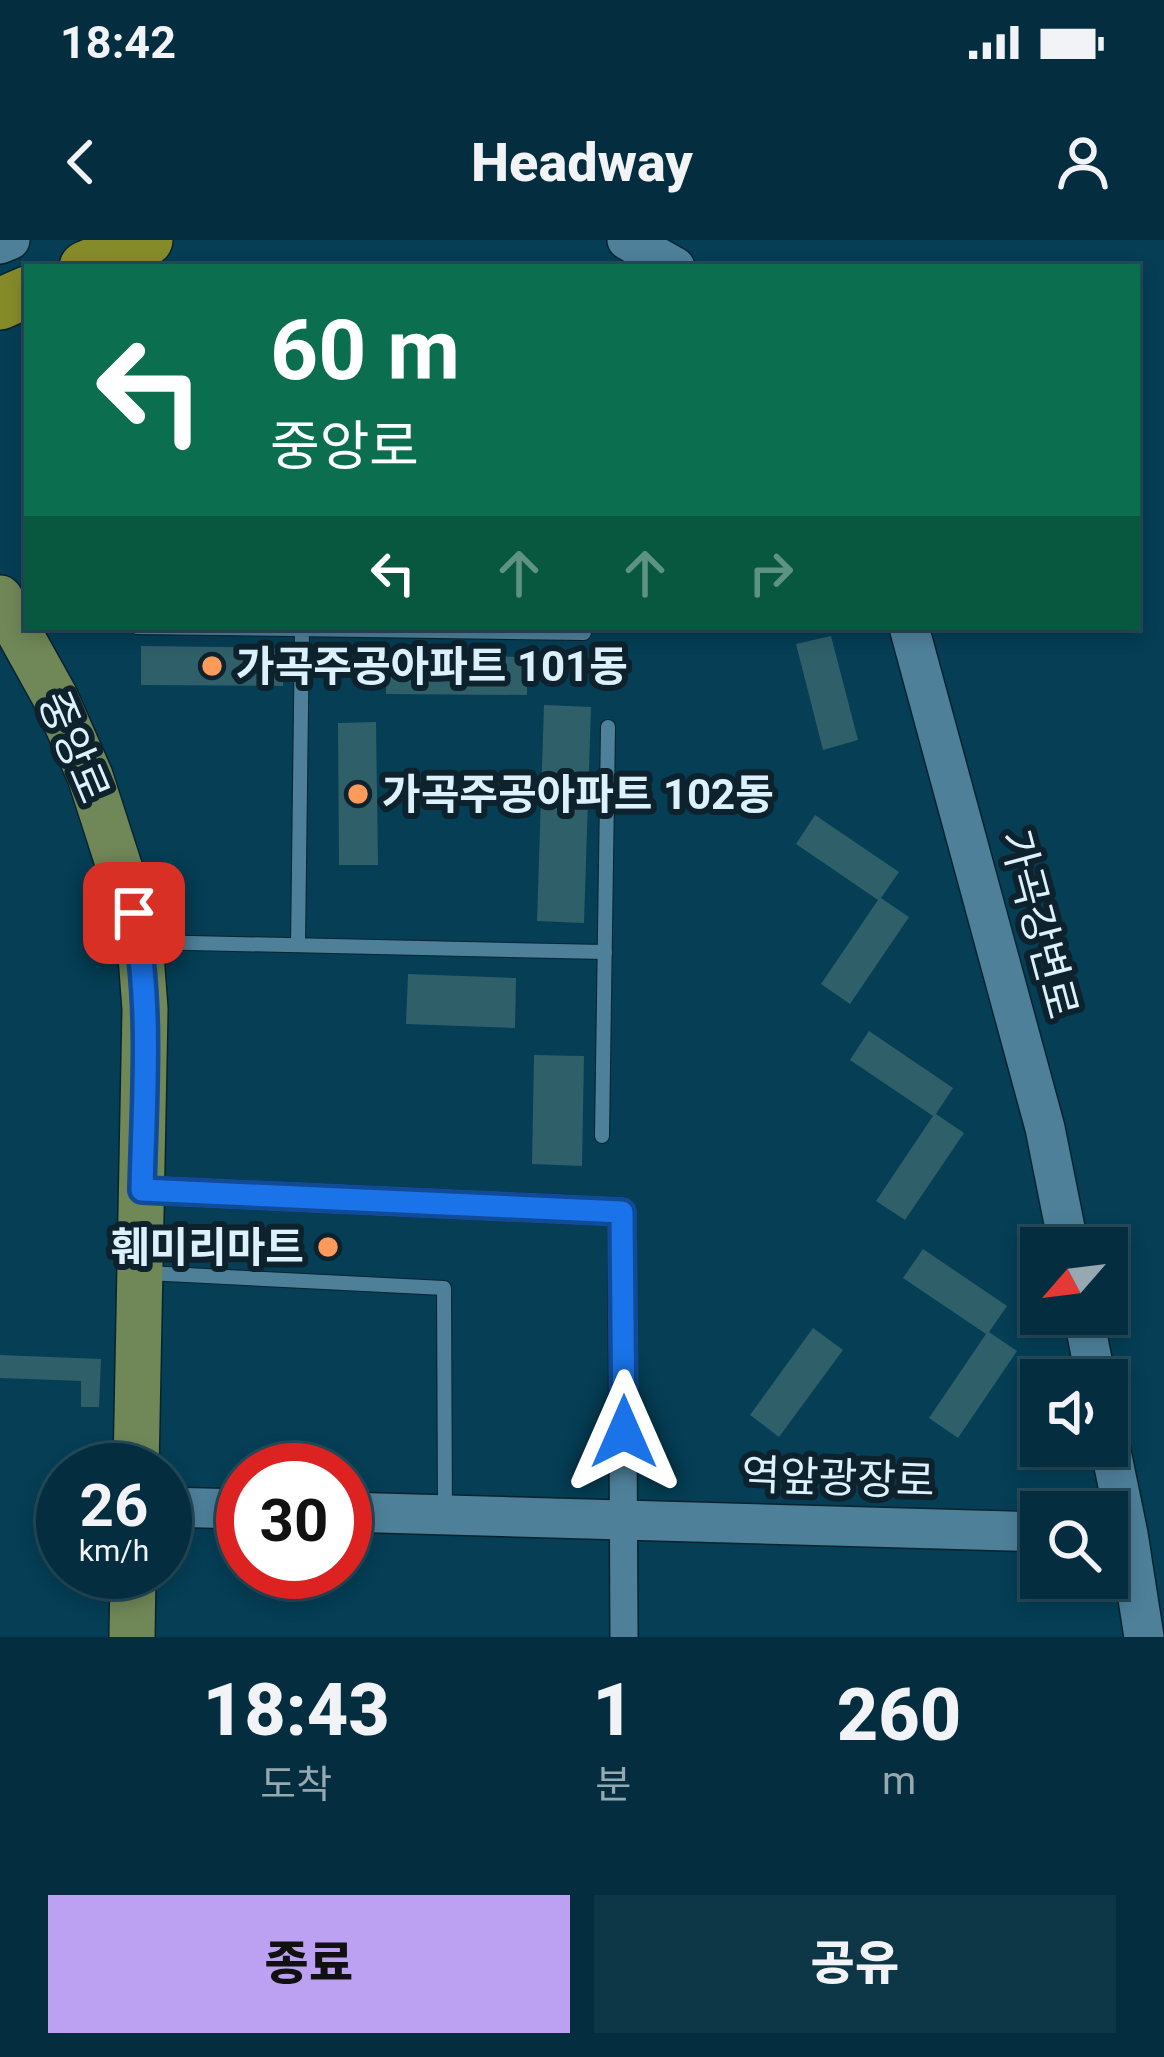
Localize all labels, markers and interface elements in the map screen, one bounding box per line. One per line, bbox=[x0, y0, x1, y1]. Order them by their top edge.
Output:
text: 18:42 bbox=[60, 16, 176, 69]
icon: back bbox=[48, 129, 114, 195]
icon: person bbox=[1050, 129, 1116, 195]
text: Headway bbox=[471, 131, 693, 194]
text: 60 m bbox=[270, 301, 460, 400]
icon: left bbox=[72, 312, 228, 468]
text: 중앙로 bbox=[270, 415, 419, 478]
icon: left bbox=[360, 540, 426, 606]
icon: ahead bbox=[486, 540, 552, 606]
icon: ahead bbox=[612, 540, 678, 606]
icon: right bbox=[738, 540, 804, 606]
place label: 가곡주공아파트 101동 bbox=[236, 642, 628, 691]
marker: 가곡주공아파트 101동 bbox=[199, 653, 225, 679]
street label: 중앙로 bbox=[29, 684, 119, 810]
place label: 가곡주공아파트 102동 bbox=[382, 770, 774, 819]
marker: 가곡주공아파트 102동 bbox=[345, 781, 371, 807]
street label: 가곡강변로 bbox=[990, 824, 1088, 1024]
pin bbox=[83, 862, 185, 964]
icon: arrive bbox=[101, 880, 167, 946]
place label: 훼미리마트 bbox=[111, 1223, 304, 1272]
north arrow bbox=[1020, 1227, 1128, 1335]
map controls bbox=[1020, 1227, 1128, 1599]
marker: 훼미리마트 bbox=[315, 1234, 341, 1260]
button: sound bbox=[1020, 1359, 1128, 1467]
position arrow bbox=[561, 1369, 687, 1495]
speed limit sign: 30 bbox=[216, 1443, 372, 1599]
street label: 역앞광장로 bbox=[741, 1450, 935, 1506]
text: 26 bbox=[80, 1470, 148, 1541]
button: search bbox=[1020, 1491, 1128, 1599]
text: km/h bbox=[79, 1533, 149, 1568]
text: 18:43 bbox=[203, 1668, 390, 1753]
text: 1 bbox=[592, 1668, 634, 1753]
text: 260 bbox=[837, 1673, 961, 1758]
text: m bbox=[882, 1758, 916, 1804]
text: 도착 bbox=[260, 1762, 332, 1808]
text: 분 bbox=[595, 1762, 631, 1808]
button: 종료 bbox=[48, 1895, 570, 2033]
button: 공유 bbox=[594, 1895, 1116, 2033]

